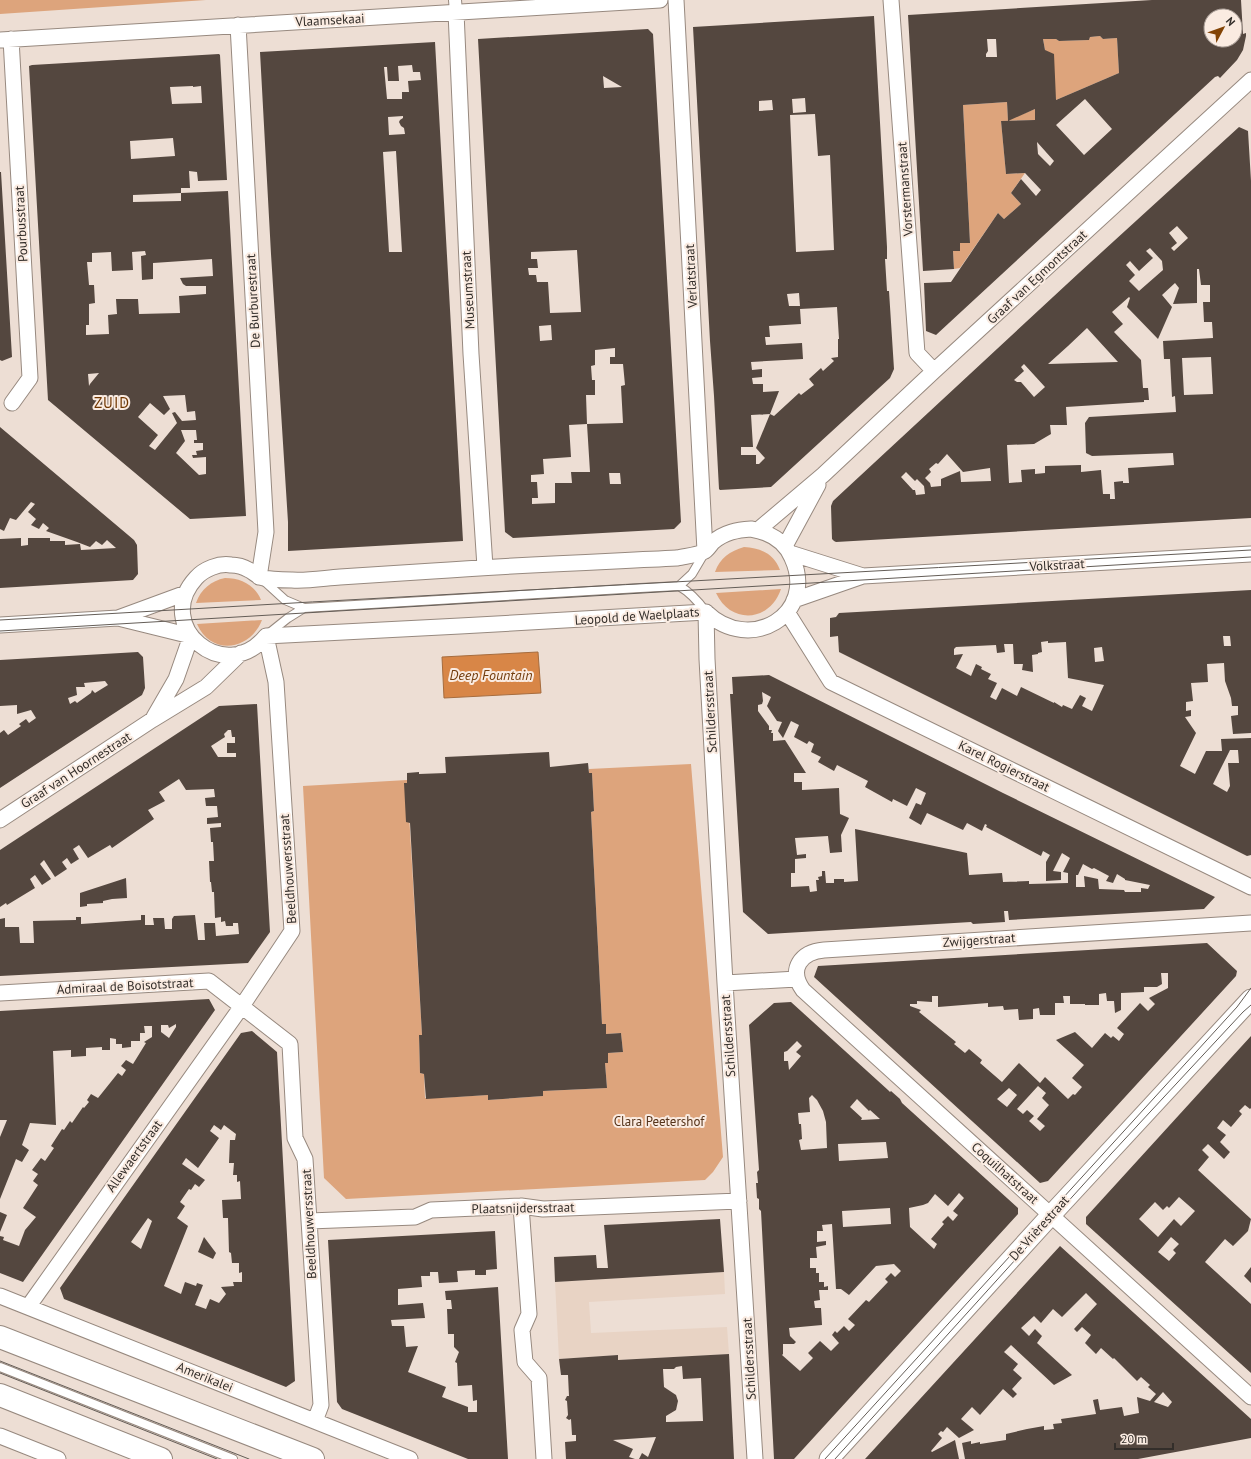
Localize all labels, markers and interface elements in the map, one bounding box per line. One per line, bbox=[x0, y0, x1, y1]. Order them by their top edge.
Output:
north arrow bbox=[1203, 8, 1243, 48]
street label: Vlaamsekaai bbox=[294, 10, 365, 30]
text: N bbox=[1223, 14, 1238, 29]
street label: Vorstermanstraat bbox=[893, 141, 917, 238]
street label: Pourbusstraat bbox=[10, 185, 31, 263]
street label: Graaf van Egmontstraat bbox=[983, 226, 1091, 328]
street label: Verlatstraat bbox=[681, 243, 701, 309]
street label: Museumstraat bbox=[457, 250, 479, 330]
street label: De Burburestraat bbox=[242, 253, 264, 349]
district label: ZUID bbox=[94, 393, 130, 412]
street label: Volkstraat bbox=[1028, 555, 1086, 575]
street label: Leopold de Waelplaats bbox=[574, 603, 700, 629]
water label: Deep Fountain bbox=[450, 666, 532, 684]
street label: Schildersstraat bbox=[699, 670, 721, 754]
street label: Graaf van Hoornestraat bbox=[18, 728, 135, 812]
street label: Karel Rogierstraat bbox=[956, 737, 1053, 796]
street label: Beeldhouwersstraat bbox=[276, 813, 300, 924]
street label: Zwijgerstraat bbox=[942, 929, 1016, 951]
street label: Admiraal de Boisotstraat bbox=[56, 974, 194, 998]
street label: Schildersstraat bbox=[717, 994, 739, 1078]
park label: Clara Peetershof bbox=[614, 1113, 705, 1130]
street label: Allewaertstraat bbox=[102, 1116, 166, 1195]
street label: Coquilhatstraat bbox=[968, 1138, 1043, 1208]
street label: Beeldhouwersstraat bbox=[298, 1168, 320, 1279]
street label: De Vrièrestraat bbox=[1005, 1191, 1073, 1264]
street label: Plaatsnijdersstraat bbox=[471, 1199, 575, 1217]
street label: Schildersstraat bbox=[738, 1317, 760, 1401]
street label: Amerikalei bbox=[174, 1358, 236, 1396]
scale bar bbox=[1115, 1425, 1173, 1451]
text: 20 m bbox=[1121, 1431, 1147, 1446]

